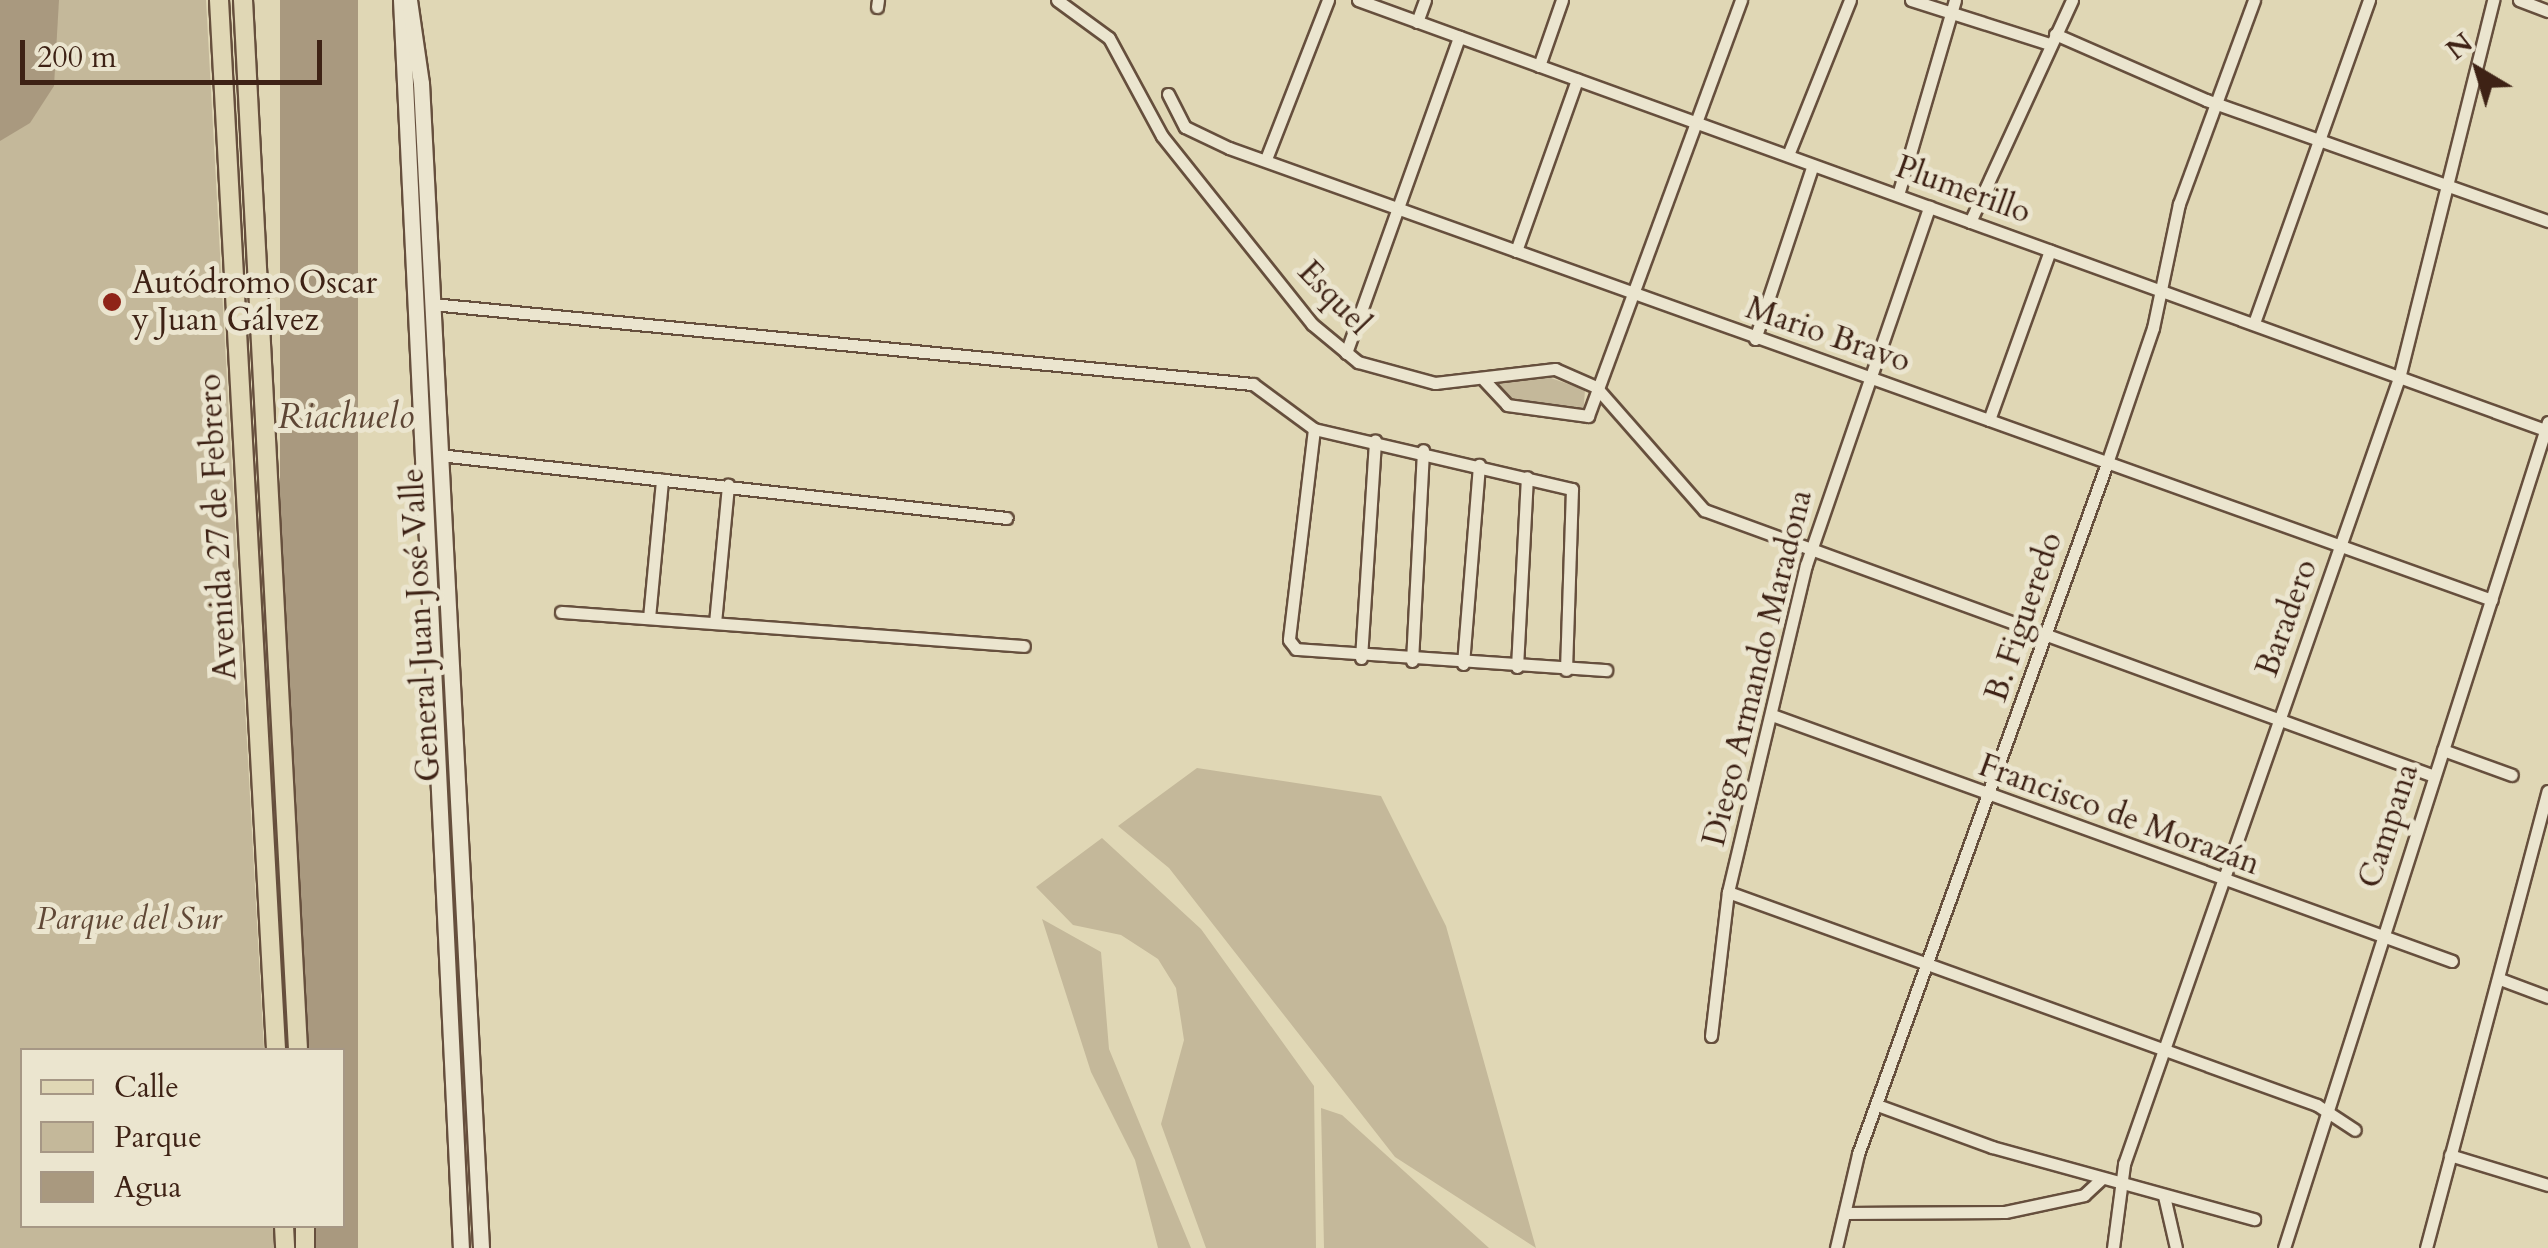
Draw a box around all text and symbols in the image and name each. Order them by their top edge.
scale bar [25,20,328,82]
north arrow [2428,20,2528,120]
text: N [2438,24,2481,69]
text: 200 m [37,37,117,78]
street label: Plumerillo [1890,148,2036,232]
street label: Esquel [1290,253,1378,343]
place label: Autódromo Oscar y Juan Gálvez [132,265,377,340]
street label: Mario Bravo [1741,289,1915,381]
marker: Autódromo Oscar y Juan Gálvez [101,291,123,313]
street label: Avenida 27 de Febrero [191,373,245,681]
water label: Riachuelo [278,396,414,438]
street label: General Juan José Valle [394,467,448,783]
street label: Diego Armando Maradona [1695,486,1821,850]
street label: B. Figueredo [1977,527,2071,707]
street label: Baradero [2248,554,2326,682]
street label: Francisco de Morazán [1973,746,2265,884]
street label: Campana [2351,759,2427,893]
park label: Parque del Sur [36,900,222,938]
legend [20,1048,345,1228]
text: Calle [114,1067,179,1108]
text: Parque [114,1117,202,1158]
text: Agua [114,1167,182,1208]

